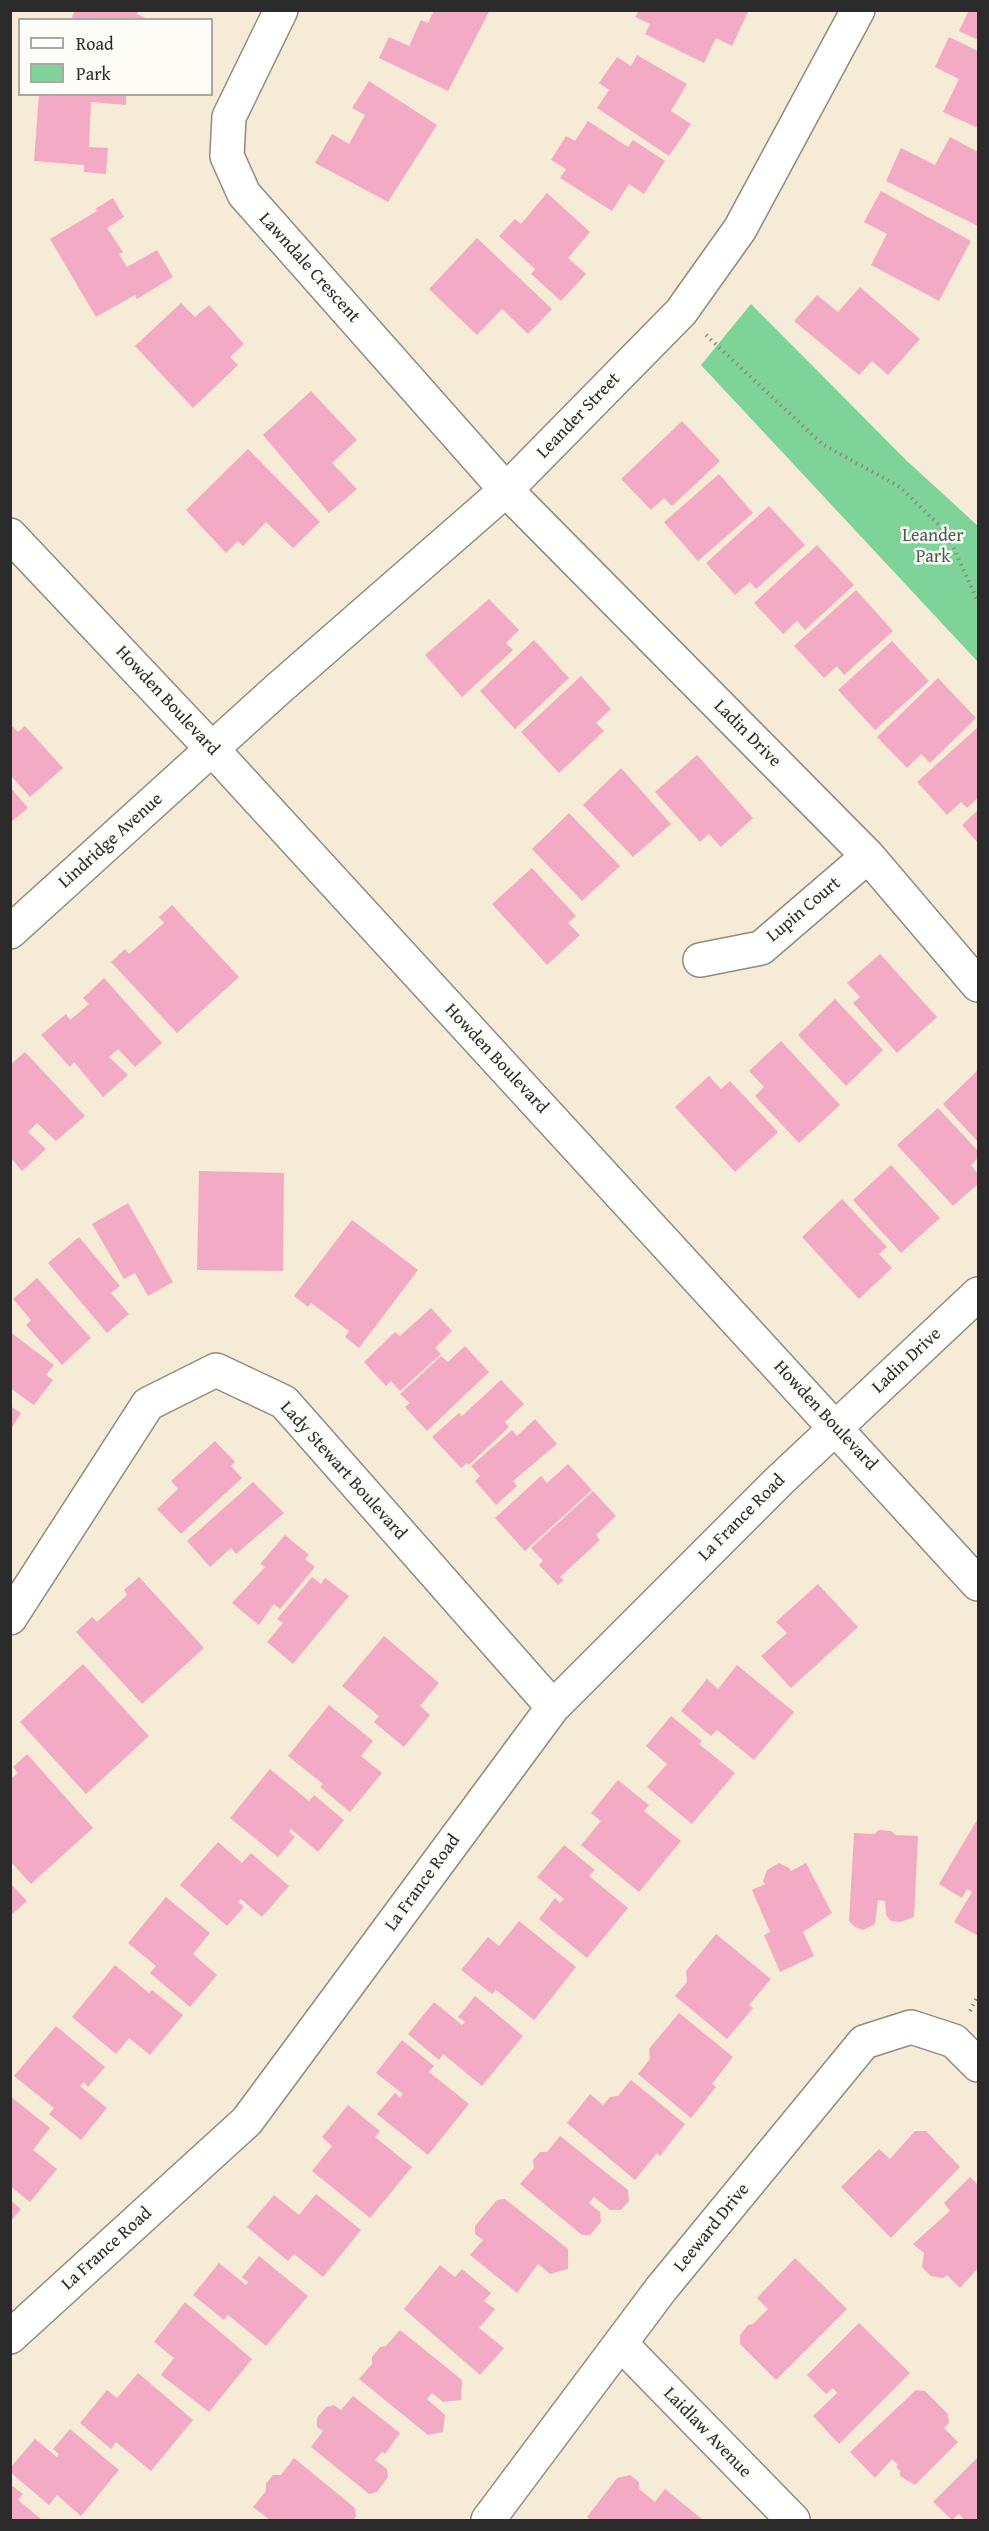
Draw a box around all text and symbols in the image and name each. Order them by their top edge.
legend [18,18,213,96]
text: Road [76,30,114,57]
text: Park [76,60,111,87]
street label: Lawndale Crescent [254,208,364,328]
street label: Leander Street [533,369,625,463]
park label: Leander Park [902,525,964,568]
street label: Howden Boulevard [111,642,223,760]
street label: Ladin Drive [709,696,785,772]
street label: Lindridge Avenue [55,789,167,893]
street label: Lupin Court [763,873,845,947]
street label: Howden Boulevard [440,1000,552,1118]
street label: Ladin Drive [868,1324,946,1398]
street label: Howden Boulevard [769,1357,881,1475]
street label: Lady Stewart Boulevard [275,1397,411,1545]
street label: La France Road [694,1470,790,1566]
street label: La France Road [381,1831,465,1935]
street label: Leeward Drive [670,2179,754,2277]
street label: La France Road [57,2203,157,2295]
street label: Laidlaw Avenue [658,2383,756,2483]

